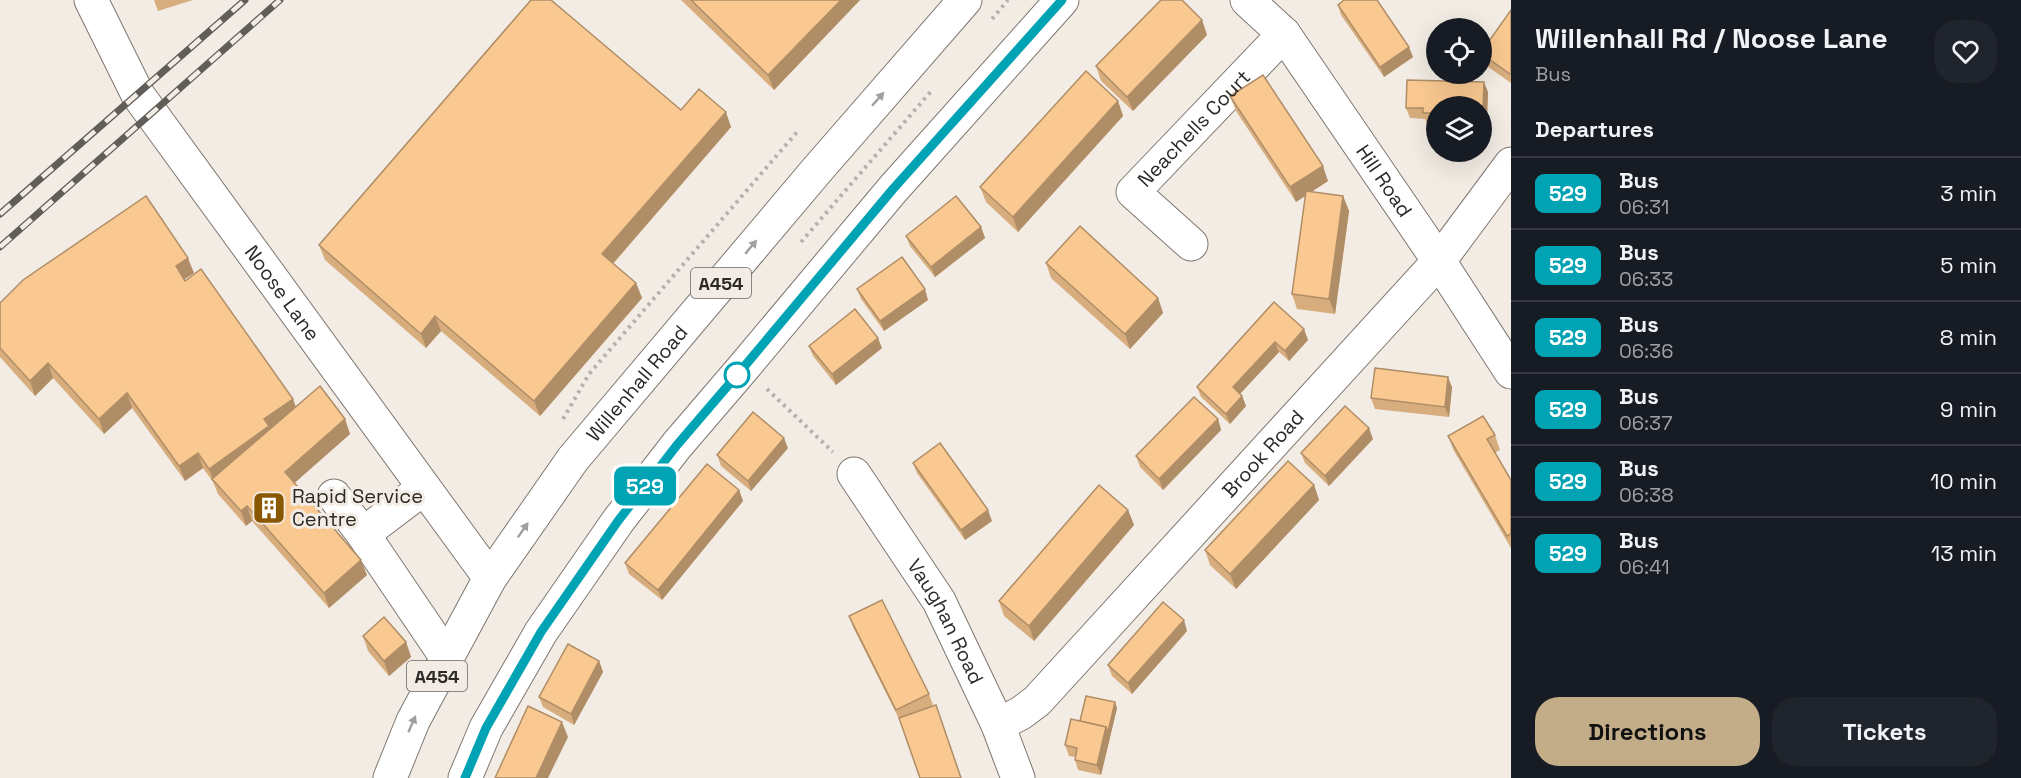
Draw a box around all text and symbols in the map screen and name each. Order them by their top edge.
map controls [1426,18,1492,162]
button: locate [1426,18,1492,84]
text: Willenhall Rd / Noose Lane [1535,20,1888,56]
button: heart [1934,20,1997,83]
text: Bus [1535,61,1571,87]
street label: Neachells Court [1132,64,1256,192]
one-way arrow [871,92,884,107]
button: layers [1426,96,1492,162]
text: Departures [1535,115,1654,143]
street label: Hill Road [1350,140,1418,222]
text: Bus [1619,166,1659,194]
text: 3 min [1940,179,1997,207]
text: 529 [1549,180,1587,207]
text: 06:31 [1619,194,1669,220]
text: Bus [1619,238,1659,266]
street label: Noose Lane [239,240,326,346]
one-way arrow [744,240,757,255]
text: 5 min [1940,251,1997,279]
text: 529 [1549,252,1587,279]
text: 06:33 [1619,266,1673,292]
road number: A454 [691,268,751,298]
text: Bus [1619,310,1659,338]
street label: Willenhall Road [580,320,693,447]
text: 8 min [1940,323,1997,351]
text: 529 [1549,324,1587,351]
text: 06:36 [1619,338,1673,364]
unlabelled marker [724,362,750,388]
text: Bus [1619,382,1659,410]
text: 9 min [1940,395,1997,423]
text: 529 [1549,396,1587,423]
street label: Brook Road [1216,404,1310,503]
text: 06:37 [1619,410,1672,436]
text: Bus [1619,454,1659,482]
line badge: 529 [610,466,680,506]
text: 10 min [1930,467,1997,495]
text: 529 [1549,468,1587,495]
text: 529 [626,473,664,500]
text: 06:38 [1619,482,1674,508]
place label: Rapid Service Centre [292,483,423,532]
building icon: Rapid Service Centre [251,490,287,526]
one-way arrow [517,522,529,538]
text: Bus [1619,526,1659,554]
text: 13 min [1931,539,1997,567]
text: 529 [1549,540,1587,567]
street label: Vaughan Road [902,554,990,688]
text: 06:41 [1619,554,1670,580]
road number: A454 [407,661,467,691]
button: Directions [1535,697,1760,766]
button: Tickets [1772,697,1997,766]
one-way arrow [408,715,417,733]

